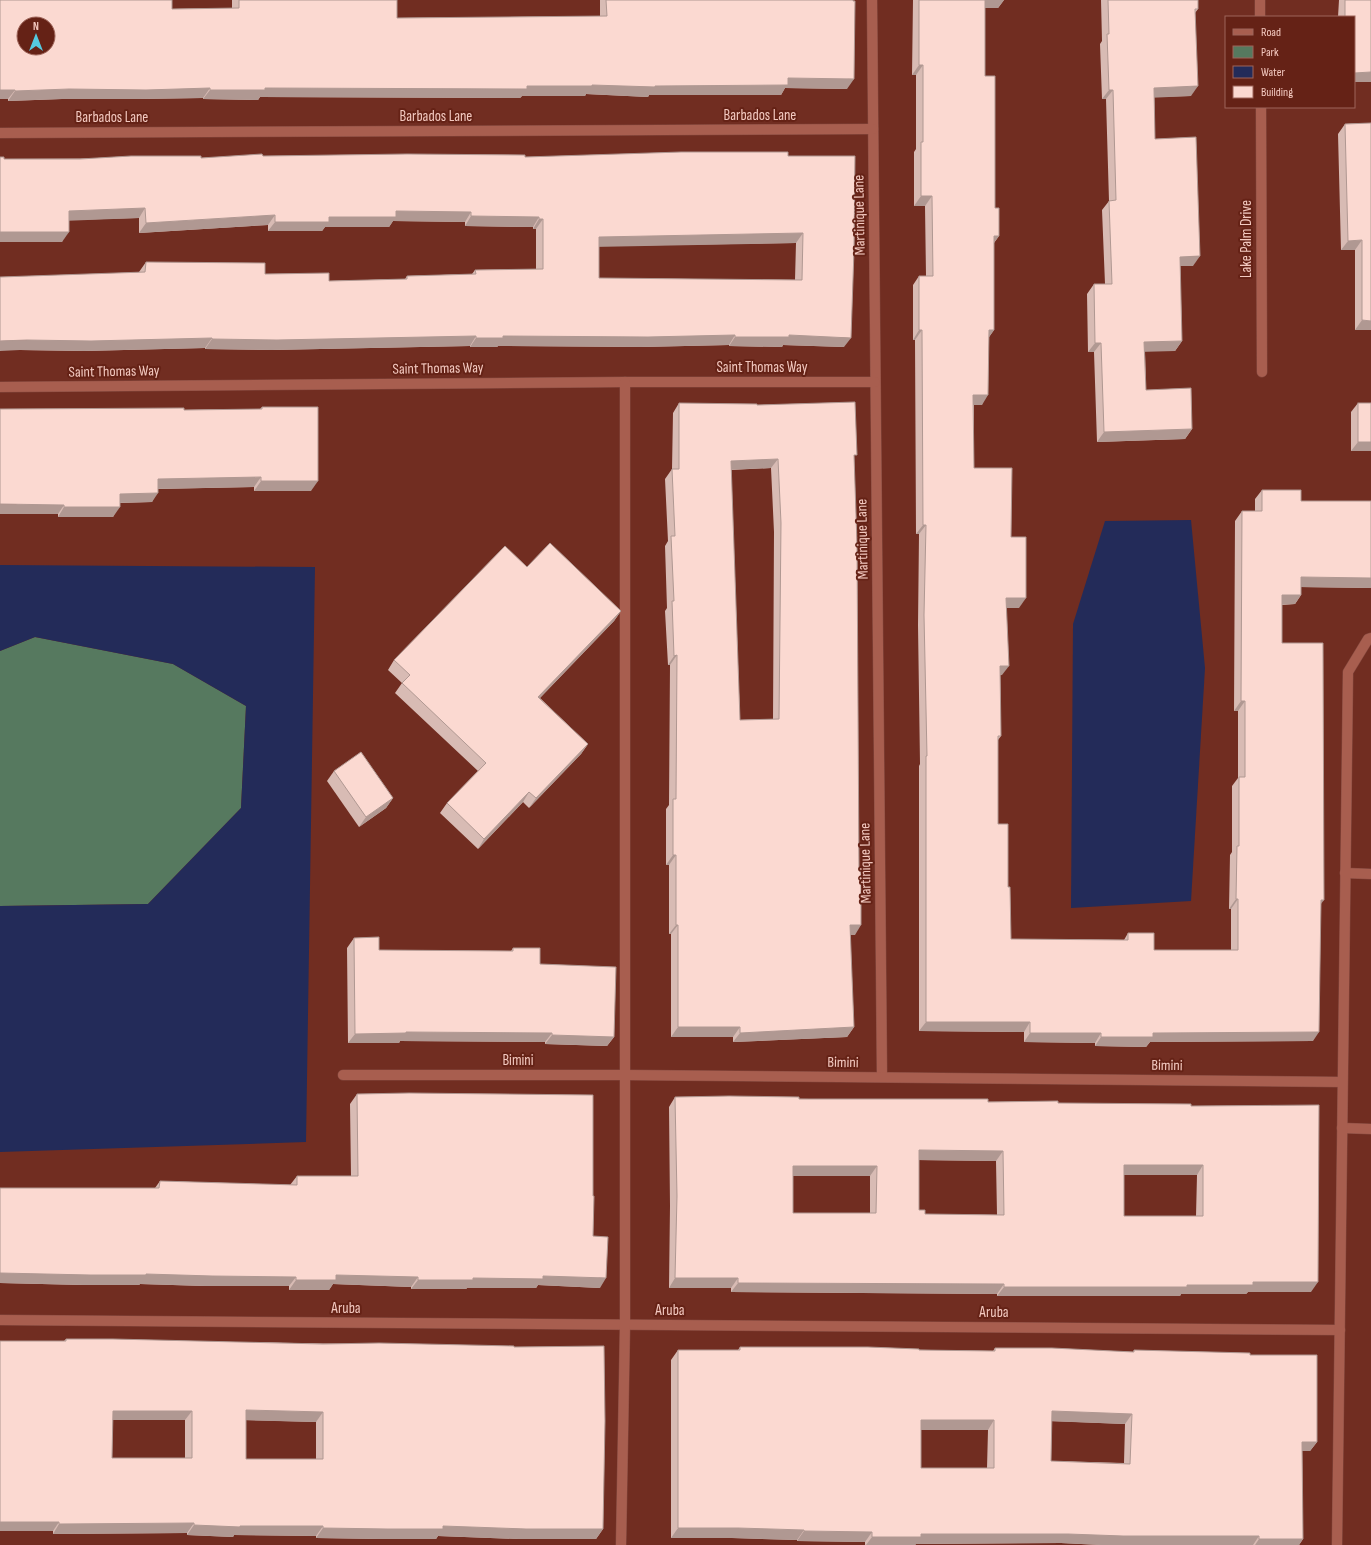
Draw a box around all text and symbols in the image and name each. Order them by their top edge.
north arrow [16,16,56,56]
legend [1225,16,1355,108]
text: N [33,20,39,33]
text: Road [1261,25,1281,40]
text: Park [1261,45,1279,60]
text: Water [1261,65,1285,80]
text: Building [1261,85,1293,100]
street label: Barbados Lane [724,106,796,125]
street label: Barbados Lane [400,107,472,126]
street label: Barbados Lane [76,108,148,127]
street label: Martinique Lane [849,175,870,255]
street label: Lake Palm Drive [1237,200,1256,278]
street label: Saint Thomas Way [392,358,484,379]
street label: Saint Thomas Way [716,358,808,377]
street label: Saint Thomas Way [68,361,160,382]
street label: Martinique Lane [852,499,873,579]
street label: Martinique Lane [855,823,876,903]
street label: Bimini [502,1051,534,1070]
street label: Bimini [827,1053,859,1072]
street label: Bimini [1151,1056,1183,1075]
street label: Aruba [330,1299,361,1318]
street label: Aruba [654,1301,685,1320]
street label: Aruba [978,1303,1009,1322]

